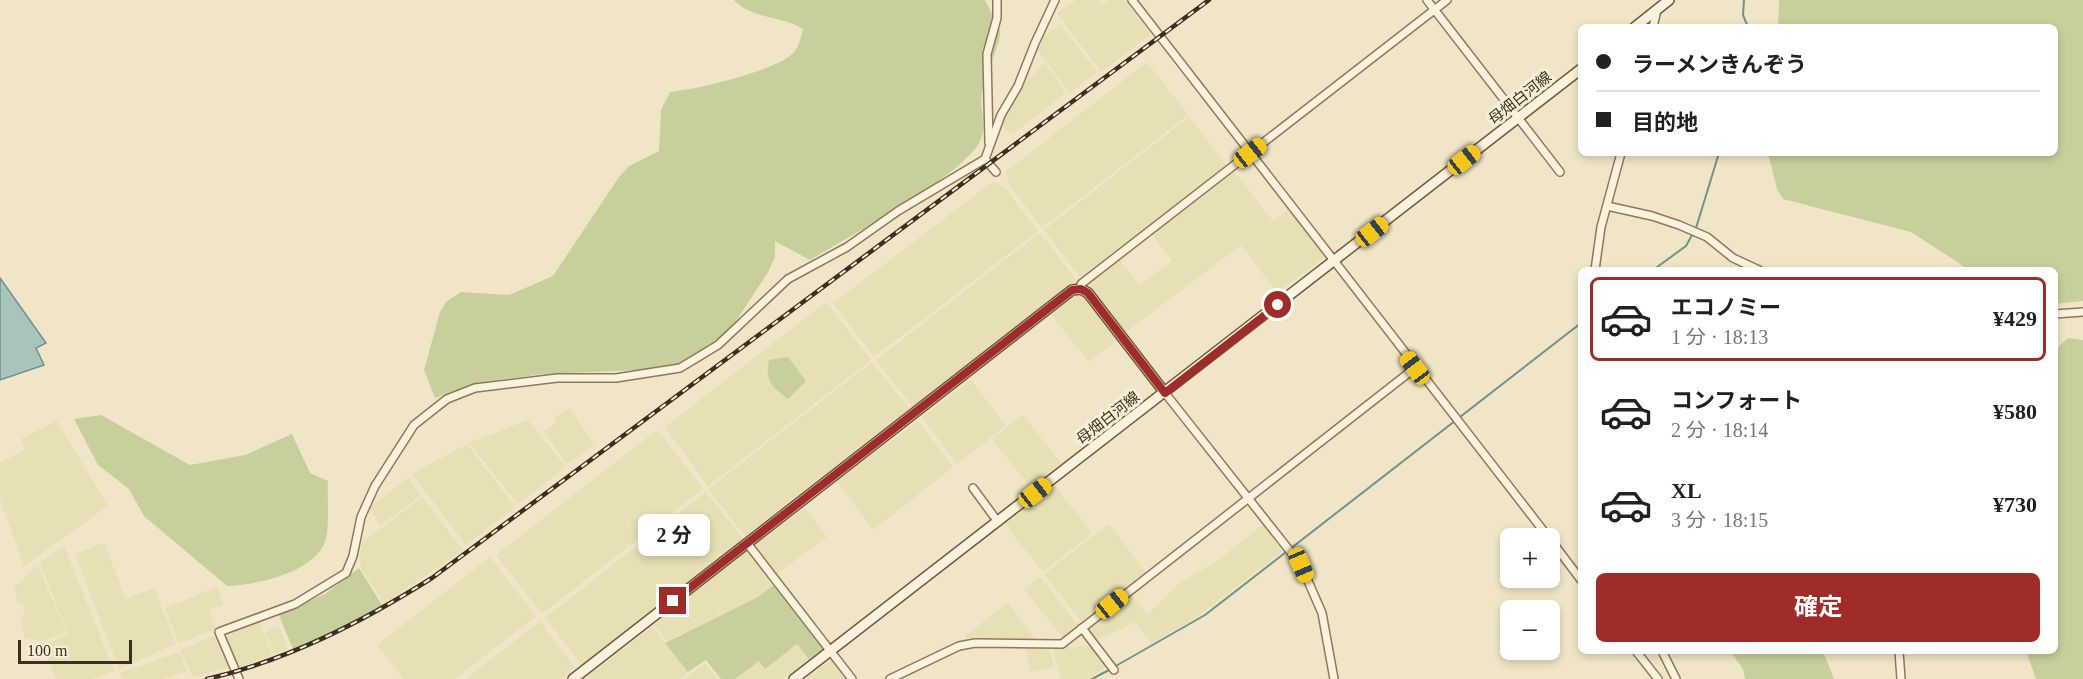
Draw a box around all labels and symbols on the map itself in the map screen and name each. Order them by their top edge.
street label: 母畑白河線 [1486,69,1554,127]
car [1230,135,1270,171]
car [1444,142,1484,178]
car [1352,214,1392,250]
route start [1264,291,1291,318]
car [1397,348,1433,388]
street label: 母畑白河線 [1074,389,1142,447]
car [1015,475,1055,511]
callout: 2 分 [637,514,709,556]
car [1286,545,1316,585]
car [1092,586,1132,622]
route end [659,587,686,614]
scale bar [18,637,132,664]

